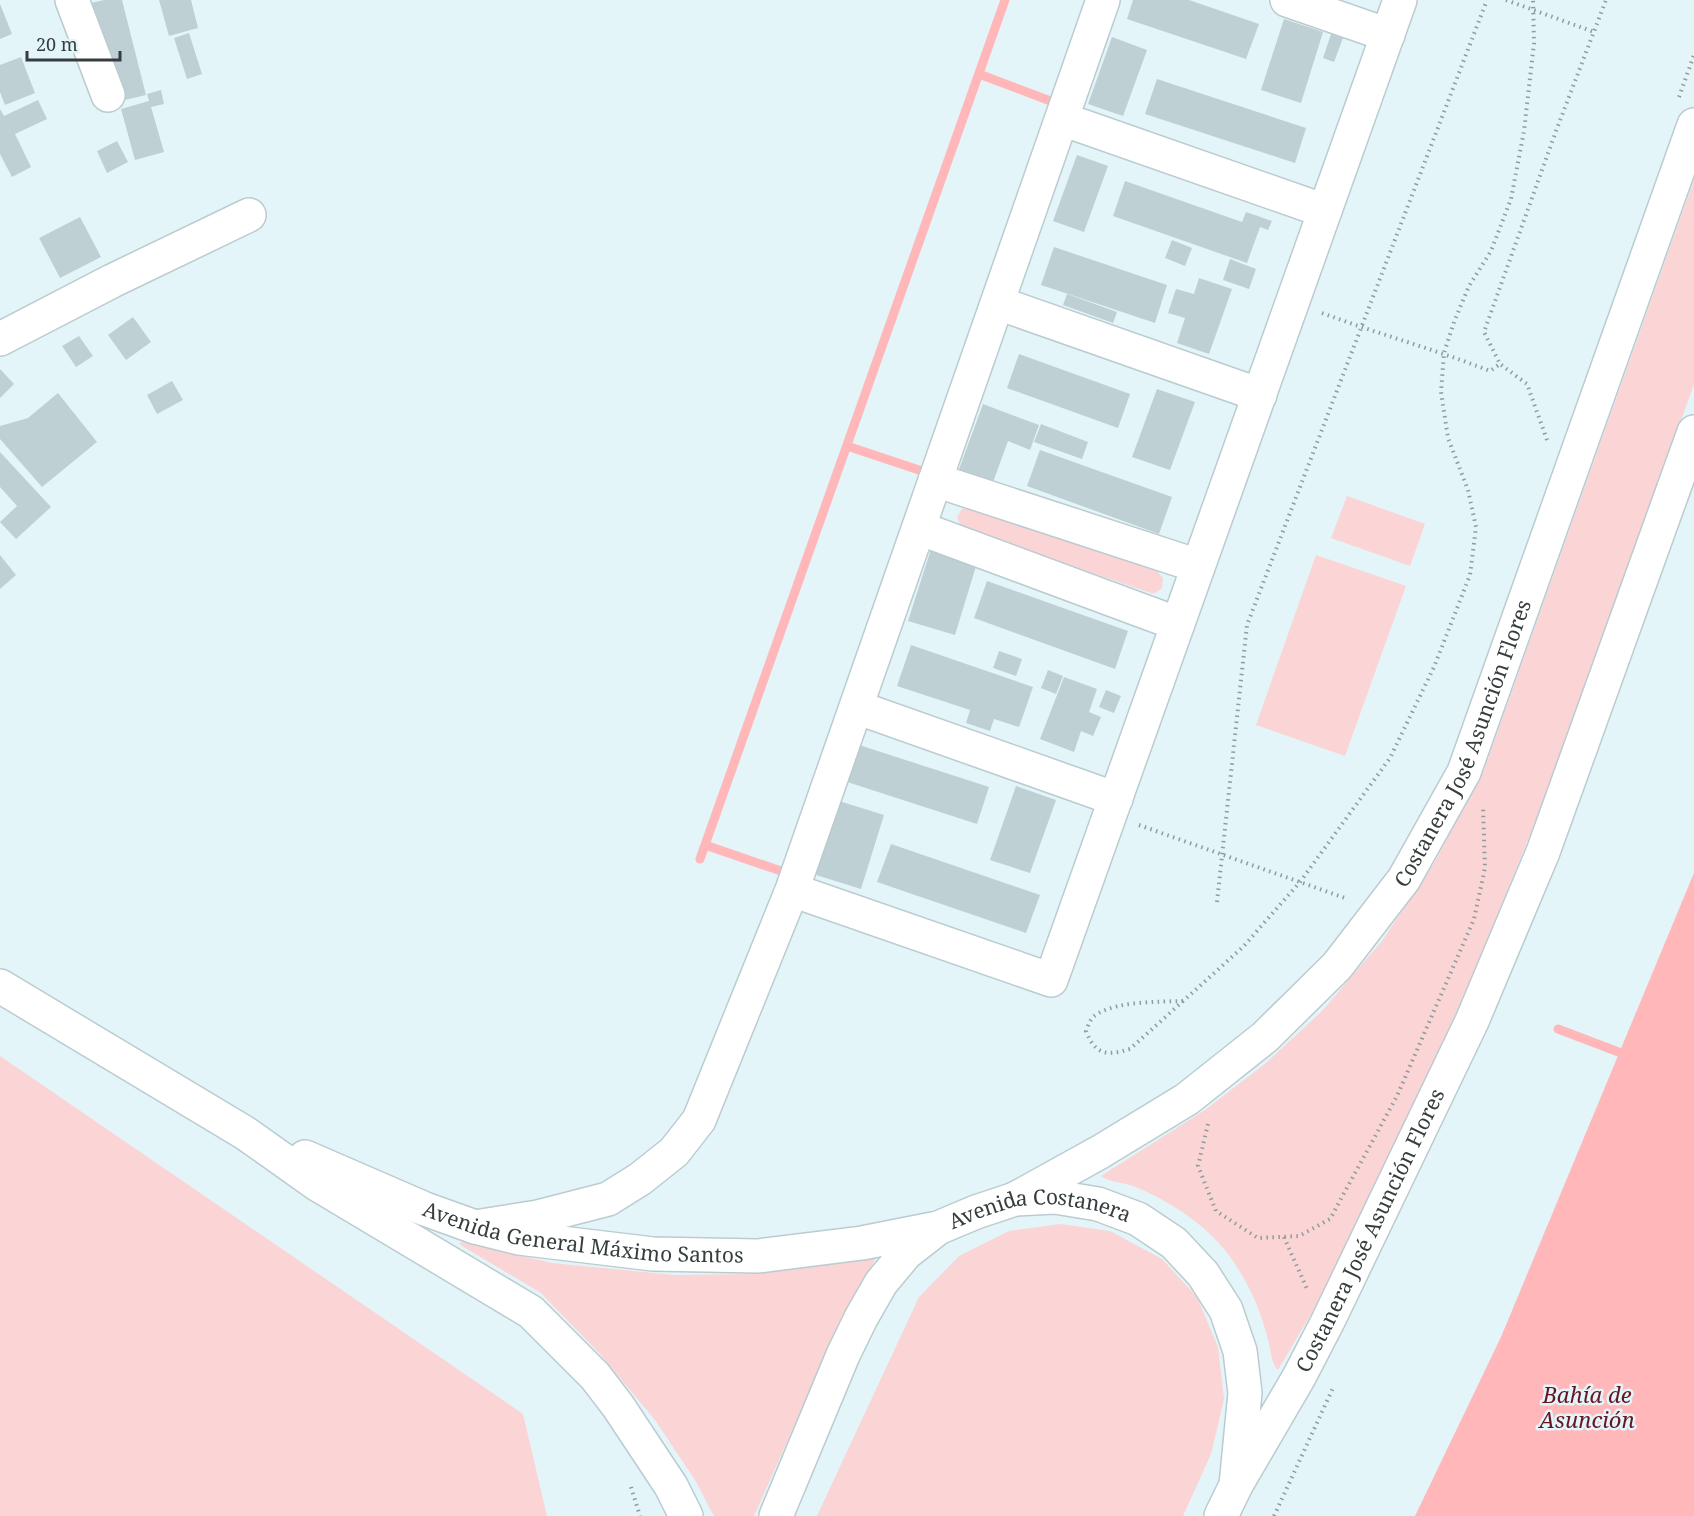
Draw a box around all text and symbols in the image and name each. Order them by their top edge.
scale bar [27,24,120,62]
text: 20 m [36,32,78,56]
street label: Costanera José Asunción Flores [1387,596,1537,893]
street label: Costanera José Asunción Flores [1289,1084,1451,1377]
street label: Avenida Costanera [944,1182,1135,1235]
street label: Avenida General Máximo Santos [419,1194,744,1269]
water label: Bahía de Asunción [1537,1379,1635,1434]

